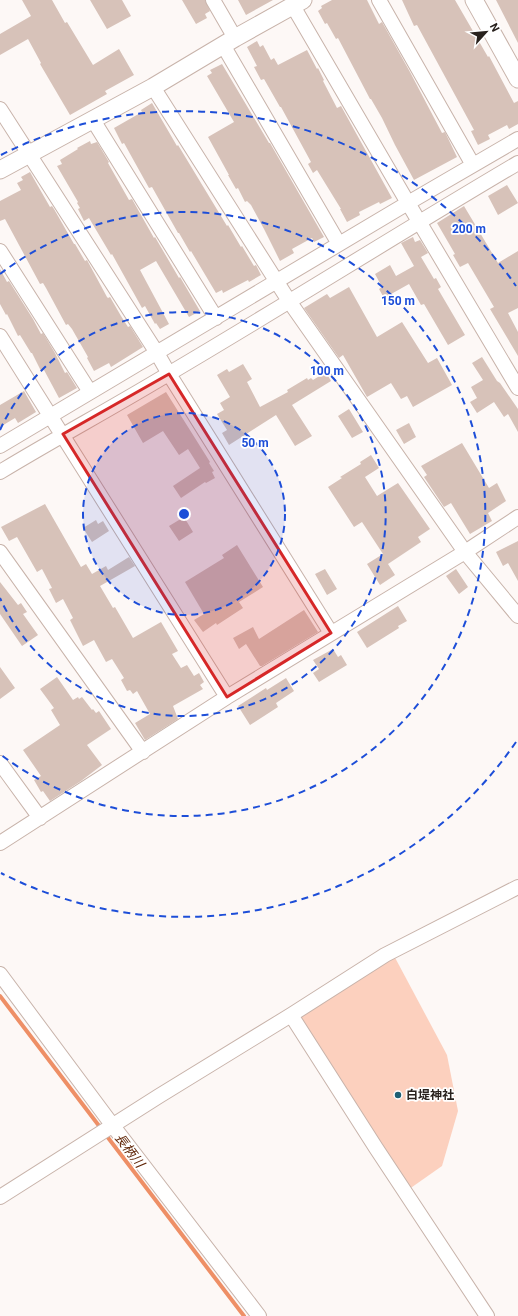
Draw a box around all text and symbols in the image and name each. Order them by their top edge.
north arrow [466,12,506,52]
text: N [487,21,502,34]
text: 200 m [452,222,486,236]
text: 150 m [381,294,415,308]
text: 100 m [310,364,344,378]
text: 50 m [241,436,269,450]
centre of rings [177,507,191,521]
place label: 白堤神社 [406,1088,454,1102]
marker: 白堤神社 [393,1090,403,1100]
water label: 長柄川 [112,1130,149,1172]

